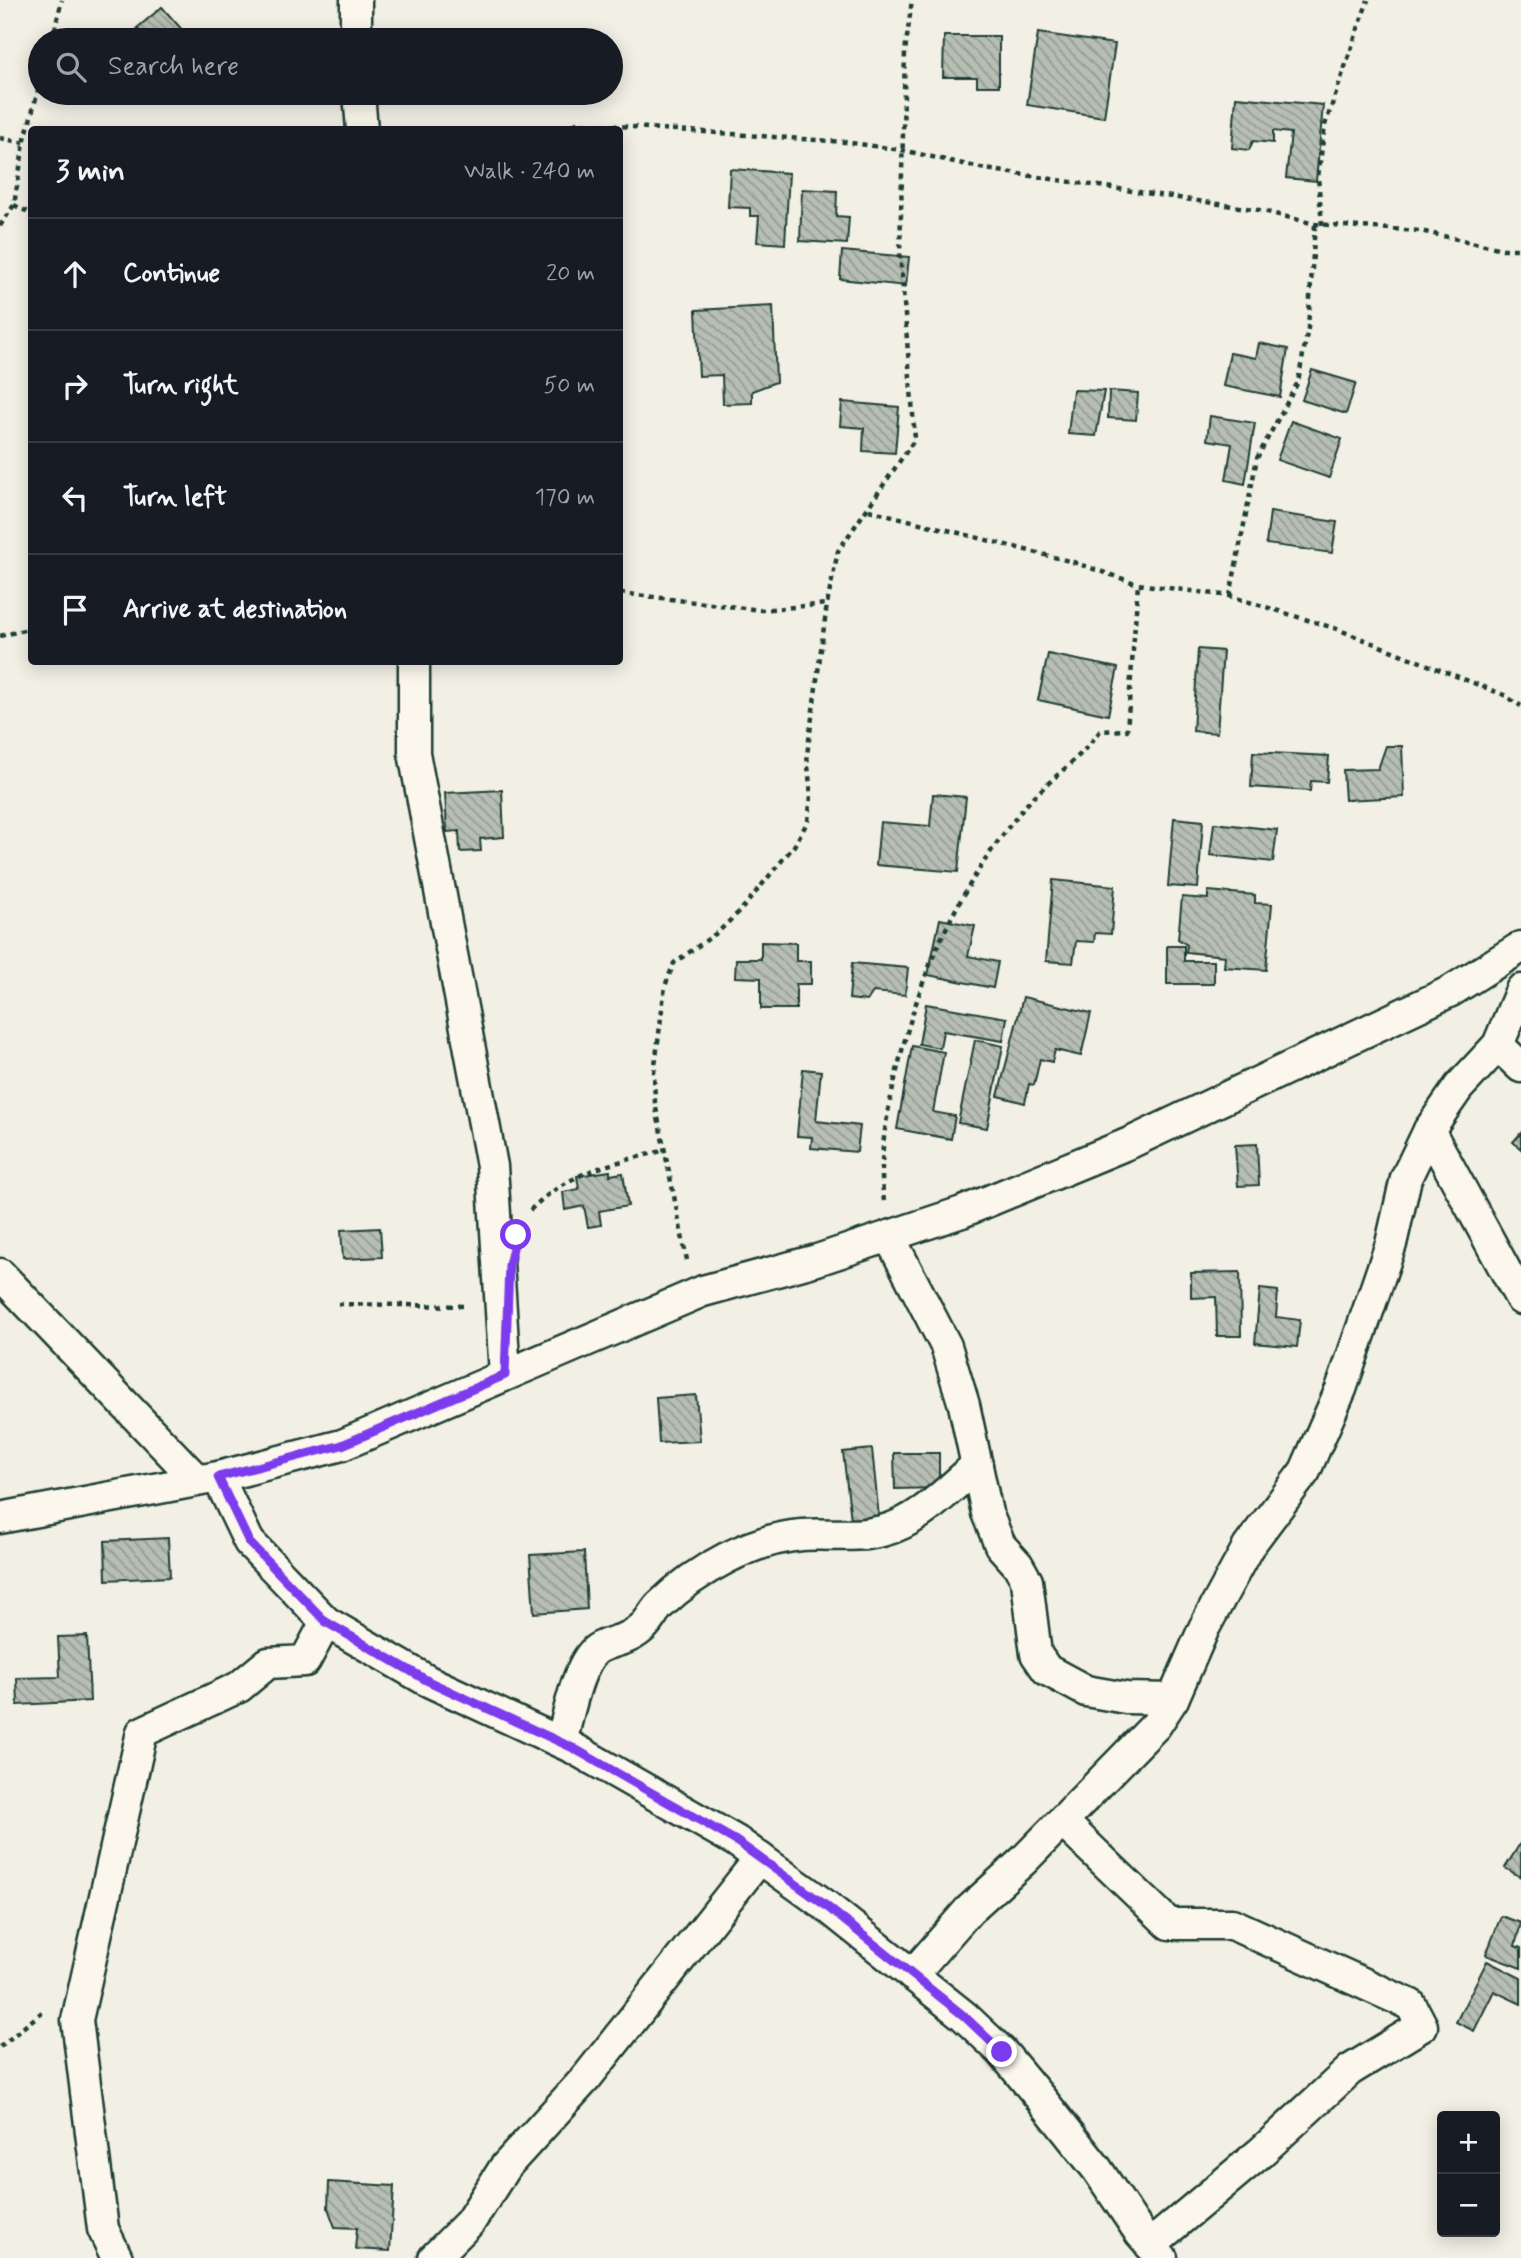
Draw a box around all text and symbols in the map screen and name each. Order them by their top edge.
search box [28,28,623,105]
icon: search [52,48,90,86]
text: Search here [108,50,239,84]
text: 3 min [56,152,125,191]
text: Walk · 240 m [464,157,595,187]
icon: ahead [56,255,94,293]
text: Continue [123,257,220,291]
text: 20 m [546,259,595,289]
icon: right [56,367,94,405]
text: Turn right [123,369,239,403]
text: 50 m [544,371,595,401]
icon: left [56,479,94,517]
text: Turn left [123,481,227,515]
text: 170 m [535,483,595,513]
icon: arrive [56,591,94,629]
text: Arrive at destination [123,593,347,627]
route start [500,1219,531,1250]
route end [986,2036,1017,2067]
map controls [1437,2111,1500,2237]
button: + [1437,2111,1500,2174]
button: − [1437,2174,1500,2237]

